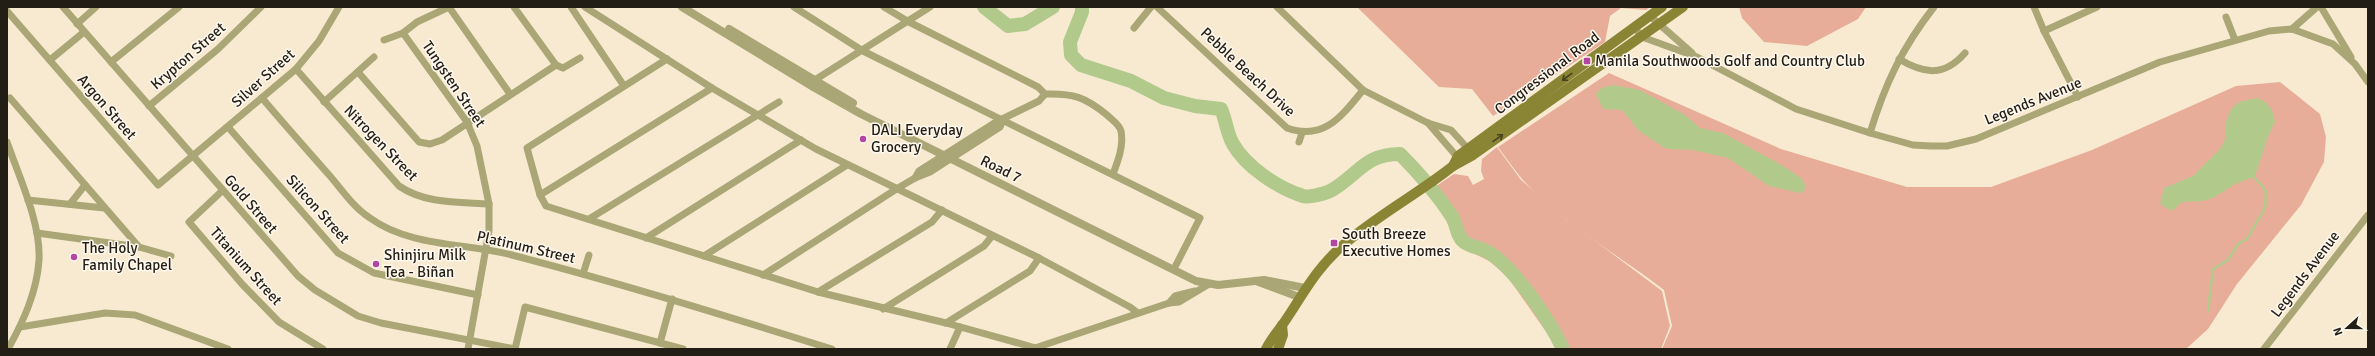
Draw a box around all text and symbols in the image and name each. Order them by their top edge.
street label: Krypton Street [147,19,229,93]
street label: Pebble Beach Drive [1197,24,1299,120]
street label: Congressional Road [1491,28,1603,118]
street label: Tungsten Street [419,37,489,131]
street label: Silver Street [228,45,298,111]
place label: Manila Southwoods Golf and Country Club [1595,52,1865,70]
marker: Manila Southwoods Golf and Country Club [1582,56,1592,66]
street label: Argon Street [74,71,140,143]
one-way arrow [1561,72,1572,81]
street label: Legends Avenue [1982,73,2084,129]
street label: Nitrogen Street [340,101,422,185]
place label: DALI Everyday Grocery [871,121,963,156]
marker: DALI Everyday Grocery [858,134,868,144]
one-way arrow [1492,134,1503,142]
street label: Road 7 [977,151,1025,187]
street label: Gold Street [221,171,281,237]
street label: Silicon Street [282,171,354,247]
street label: Titanium Street [206,223,286,309]
place label: South Breeze Executive Homes [1342,225,1451,260]
street label: Platinum Street [475,227,577,267]
street label: Legends Avenue [2267,227,2343,321]
marker: South Breeze Executive Homes [1329,238,1339,248]
place label: The Holy Family Chapel [82,239,172,274]
place label: Shinjiru Milk Tea - Biñan [384,246,467,281]
marker: The Holy Family Chapel [69,252,79,262]
marker: Shinjiru Milk Tea - Biñan [371,259,381,269]
north arrow [2327,308,2367,348]
text: N [2331,326,2346,337]

